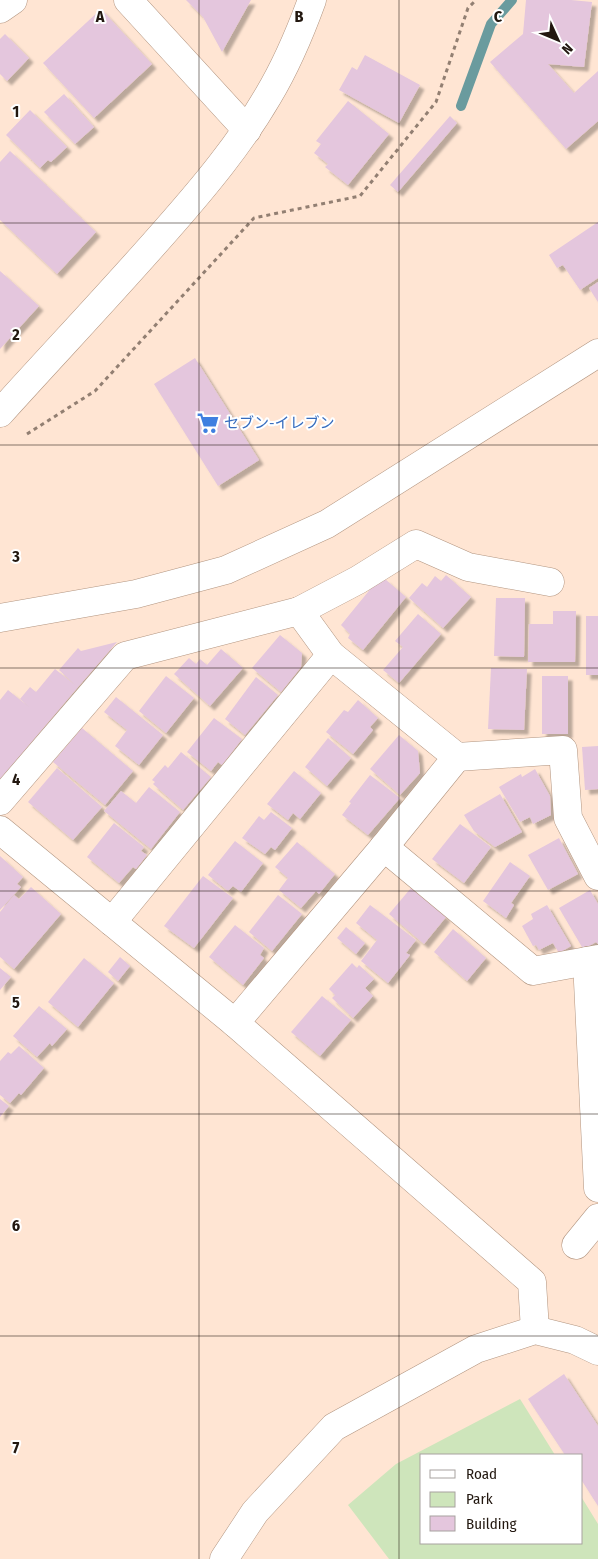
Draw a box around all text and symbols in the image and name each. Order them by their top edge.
text: A [95,7,105,26]
text: B [295,7,304,26]
text: C [494,7,503,26]
north arrow [533,15,583,65]
text: N [558,40,576,58]
text: 1 [13,102,19,121]
text: 2 [11,325,20,344]
supermarket icon: セブン-イレブン [195,410,221,436]
place label: セブン-イレブン [224,414,335,432]
text: 3 [11,547,20,566]
text: 4 [12,770,20,789]
text: 5 [12,993,20,1012]
text: 6 [12,1216,20,1235]
text: 7 [13,1438,20,1457]
legend [420,1454,583,1544]
text: Road [466,1465,497,1483]
text: Park [466,1490,493,1508]
text: Building [466,1515,517,1533]

